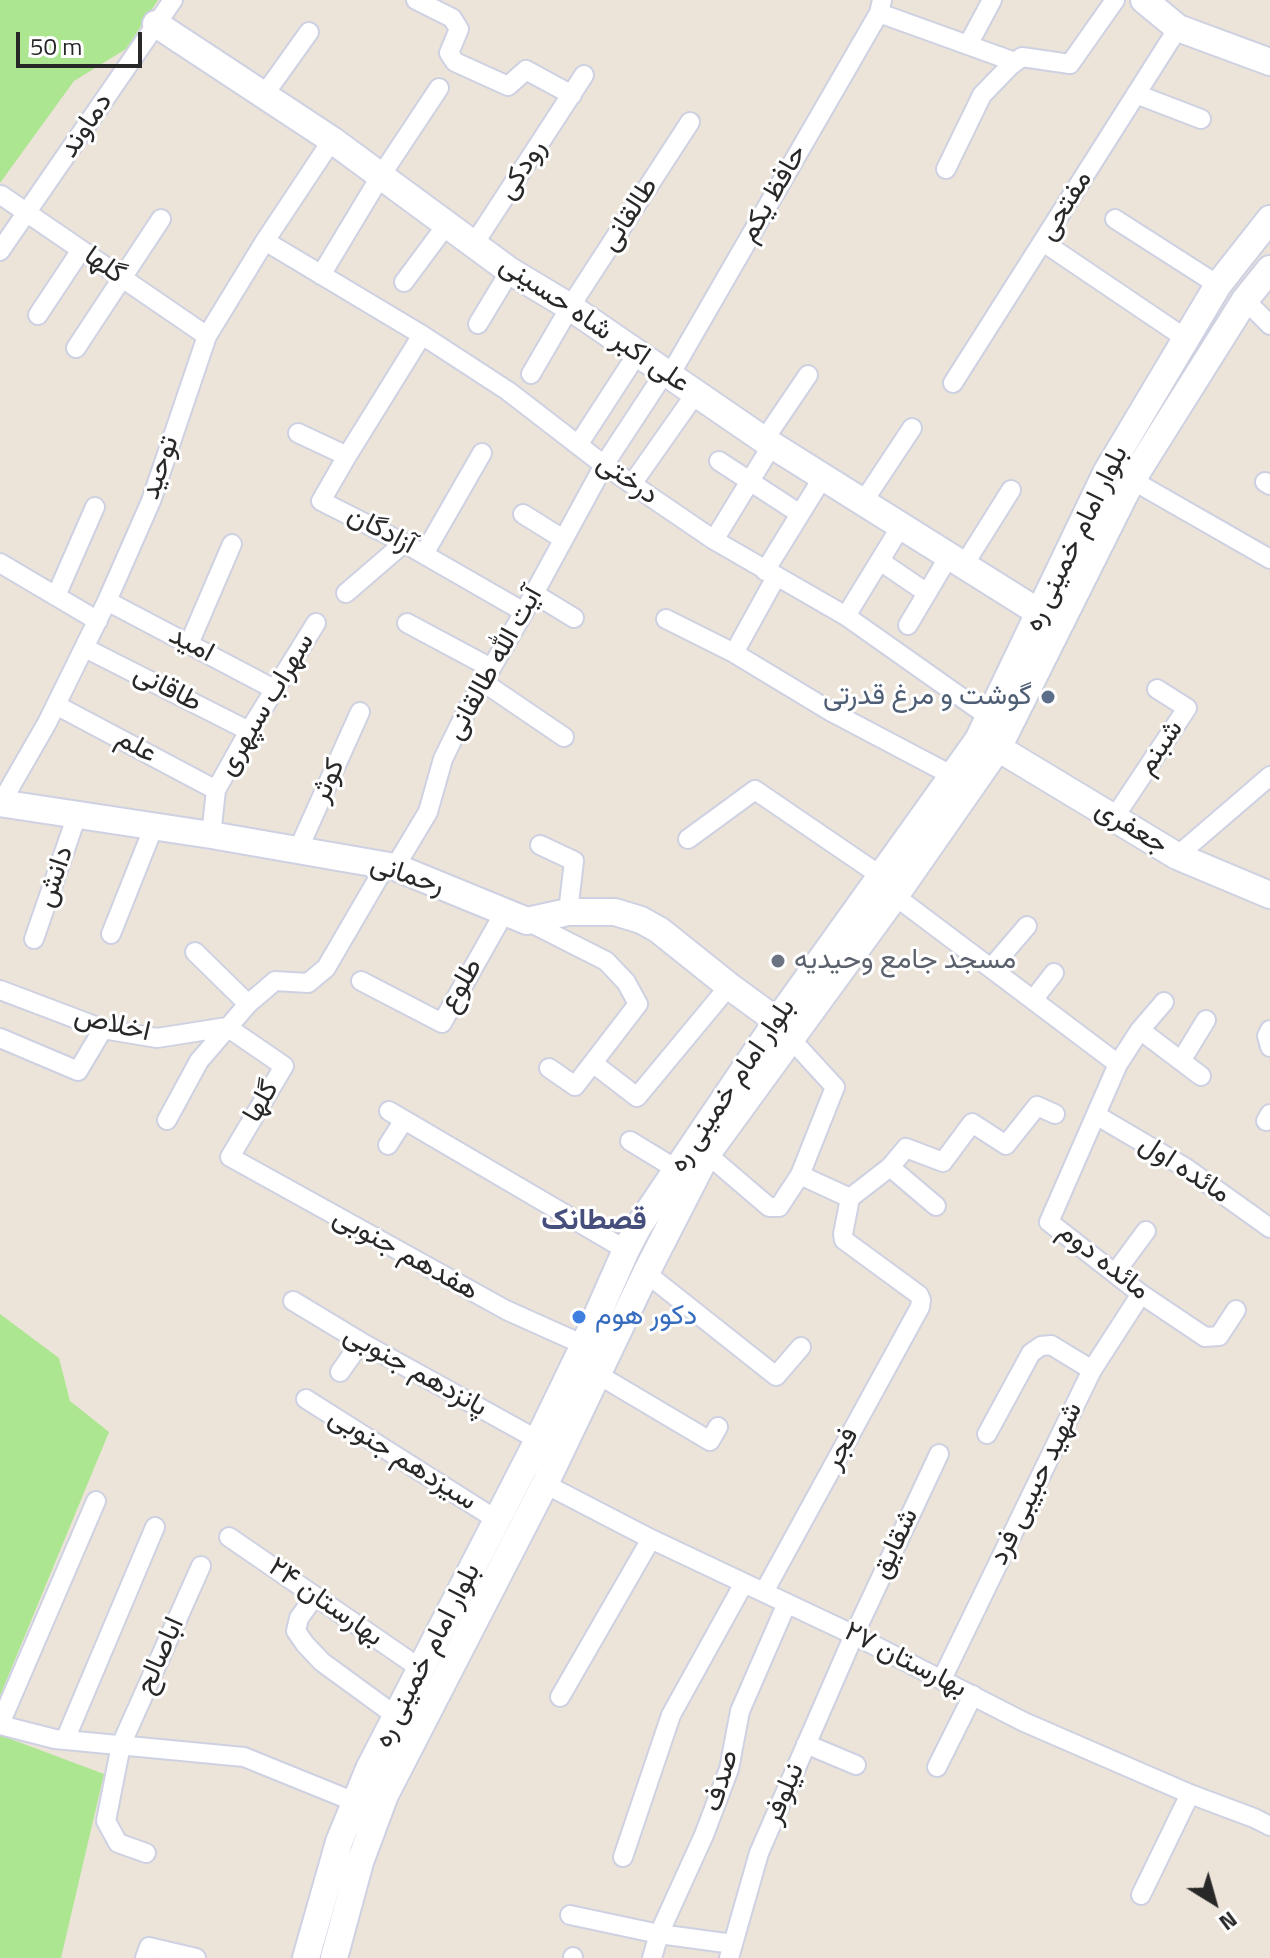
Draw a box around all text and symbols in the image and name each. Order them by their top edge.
scale bar [20,16,146,66]
text: 50 m [30,28,82,64]
street label: دماوند [53,87,121,165]
street label: رودکی [491,133,555,207]
street label: حافظ یکم [733,139,815,249]
street label: مفتحی [1032,165,1100,247]
street label: طالقانی [594,172,666,258]
street label: گلها [77,240,131,292]
street label: علی اکبر شاه حسینی [492,249,696,401]
street label: توحید [135,432,187,504]
street label: بلوار امام خمینی ره [1017,441,1137,637]
street label: درختی [590,447,664,513]
street label: آزادگان [341,499,421,563]
street label: آیت الله طالقانی [439,582,551,746]
street label: امید [163,619,219,671]
street label: سهراب سپهری [211,628,323,782]
street label: طاقانی [127,658,207,720]
place label: گوشت و مرغ قدرتی [823,680,1032,714]
marker: گوشت و مرغ قدرتی [1039,688,1057,706]
street label: شبنم [1131,714,1191,782]
street label: علم [110,722,162,772]
street label: کوثر [305,754,353,808]
street label: جعفری [1088,793,1174,863]
street label: دانش [30,842,82,912]
street label: رحمانی [366,848,448,904]
place label: مسجد جامع وحیدیه [794,944,1016,978]
marker: مسجد جامع وحیدیه [769,952,787,970]
street label: طلوع [433,953,491,1019]
street label: بلوار امام خمینی ره [662,993,804,1179]
street label: اخلاص [71,1000,153,1050]
street label: گلها [237,1075,287,1129]
street label: مائده اول [1132,1128,1236,1212]
street label: هفدهم جنوبی [326,1201,484,1309]
district label: قصطانک [541,1204,647,1240]
street label: مائده دوم [1050,1216,1156,1308]
place label: دکور هوم [595,1300,697,1334]
marker: دکور هوم [570,1308,588,1326]
street label: پانزدهم جنوبی [337,1319,493,1425]
street label: شهید حبیبی فرد [983,1397,1091,1571]
street label: سیزدهم جنوبی [322,1401,482,1519]
street label: فجر [817,1422,867,1476]
street label: شقایق [865,1504,927,1584]
street label: بهارستان ۲۴ [261,1551,389,1655]
street label: بلوار امام خمینی ره [367,1558,489,1754]
street label: اباصالح [129,1613,193,1699]
street label: بهارستان ۲۷ [838,1616,972,1706]
street label: صدف [697,1746,747,1816]
street label: نیلوفر [757,1758,813,1830]
north arrow [1174,1862,1254,1942]
text: N [1212,1903,1245,1939]

